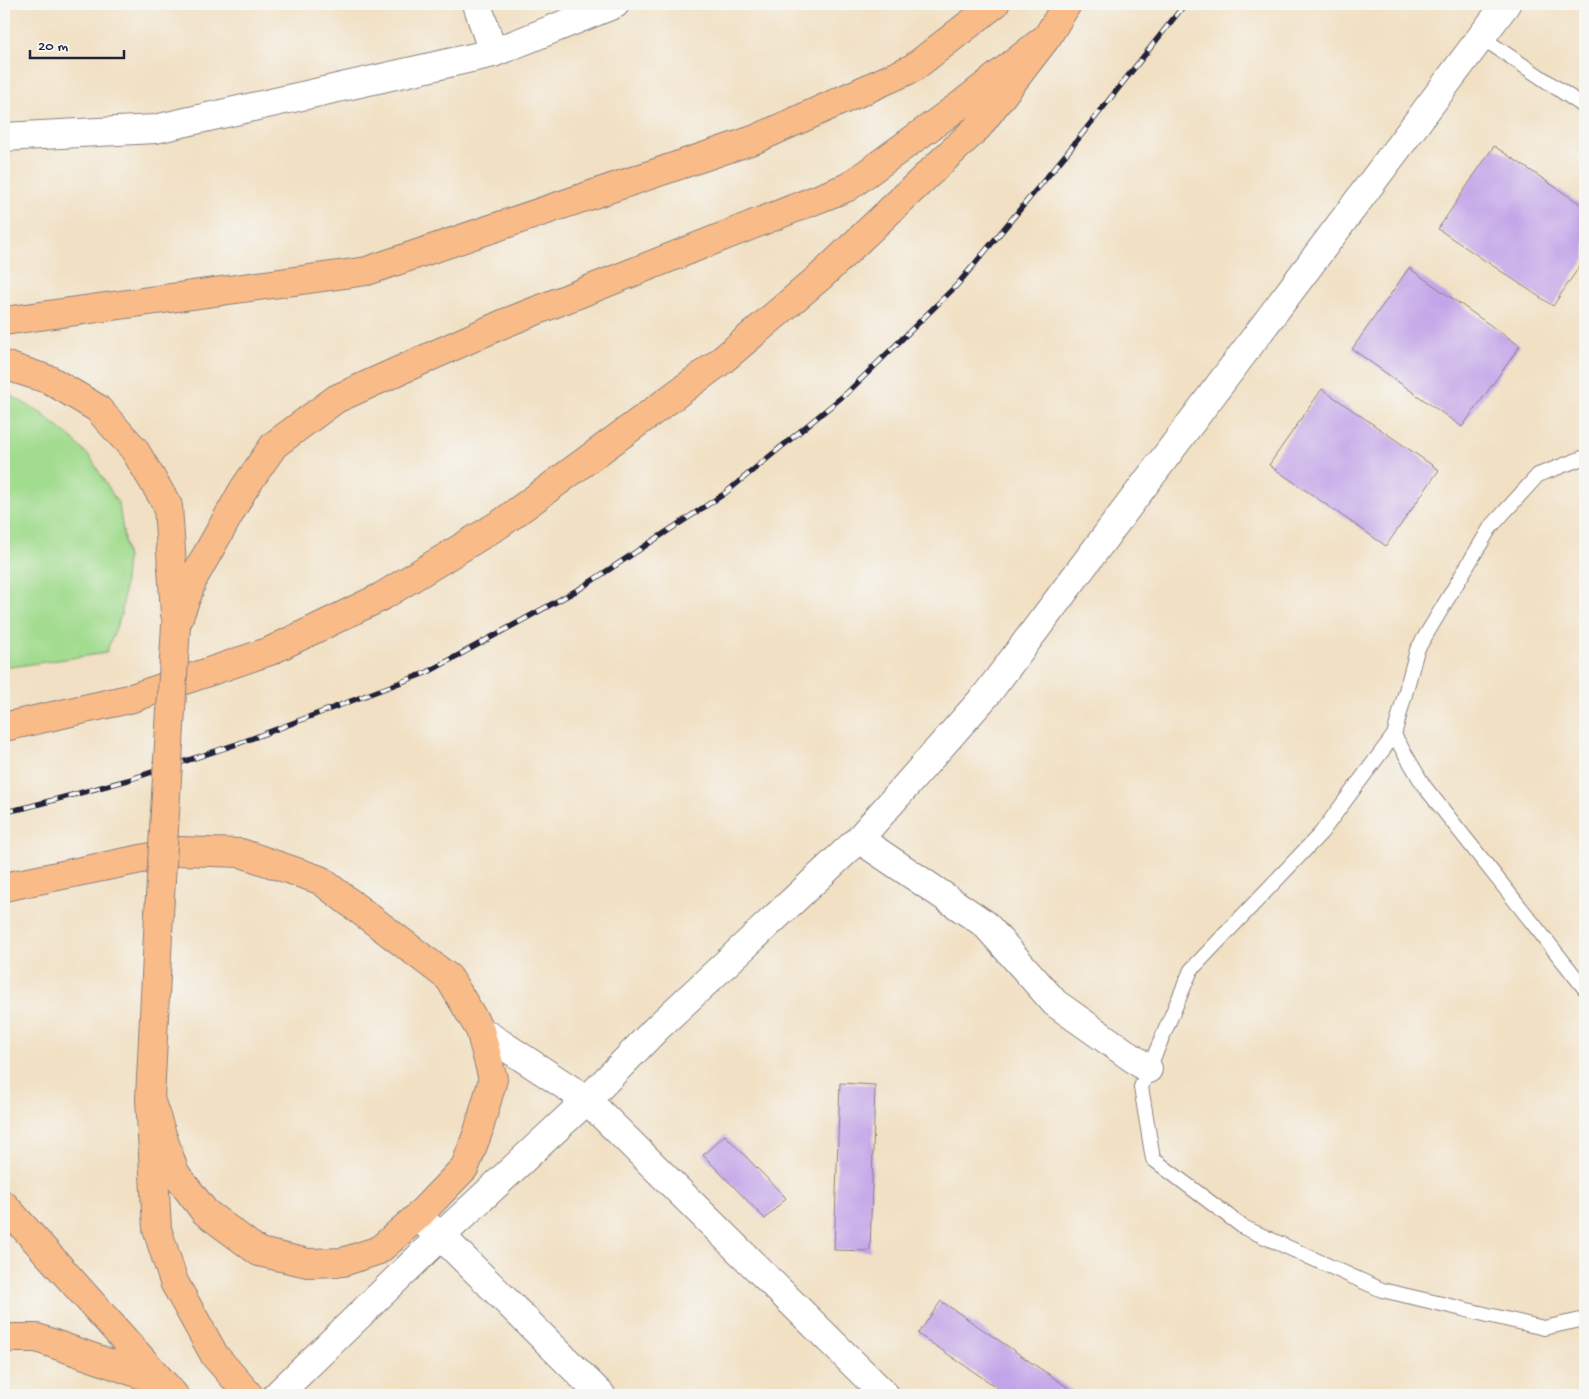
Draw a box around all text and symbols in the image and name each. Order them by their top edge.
scale bar [30,28,124,60]
text: 20 m [38,38,68,56]

